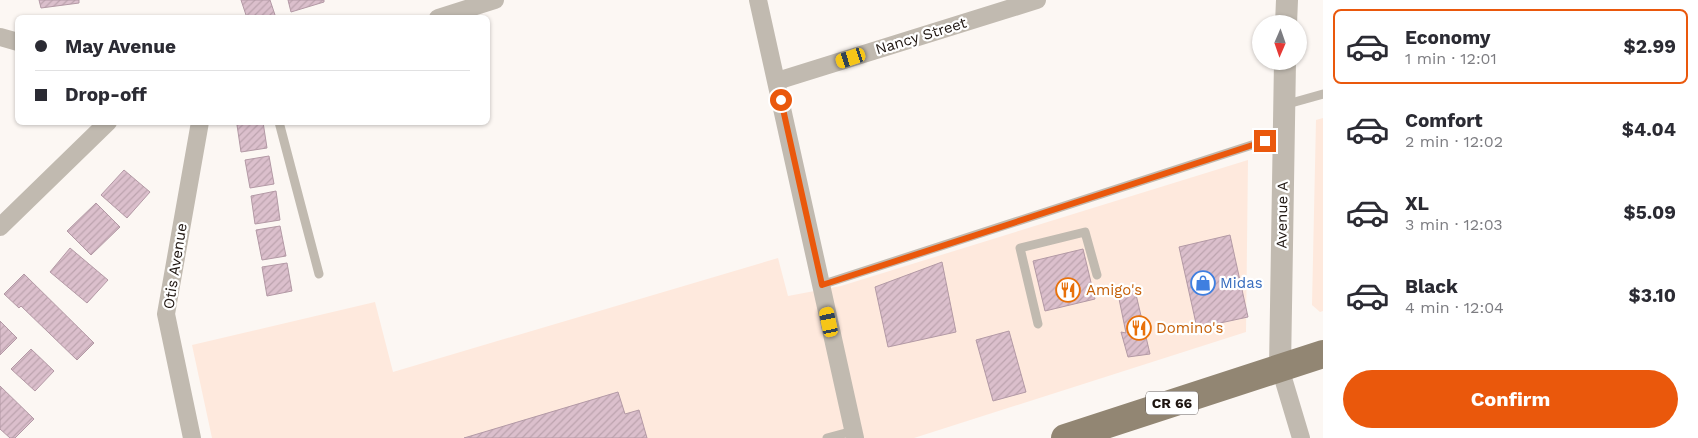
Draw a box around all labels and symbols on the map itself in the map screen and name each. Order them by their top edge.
street label: Nancy Street [873,13,969,58]
north arrow [1252,15,1308,70]
car [834,46,867,70]
route start [770,89,792,111]
route end [1254,130,1276,152]
street label: Avenue A [1272,181,1292,249]
street label: Otis Avenue [159,222,191,310]
shop icon: Midas [1190,270,1216,296]
place label: Midas [1220,274,1263,292]
restaurant icon: Amigo's [1055,277,1081,303]
place label: Amigo's [1086,281,1142,299]
car [818,306,839,338]
restaurant icon: Domino's [1126,315,1152,341]
place label: Domino's [1156,319,1223,337]
road number: CR 66 [1146,392,1198,414]

